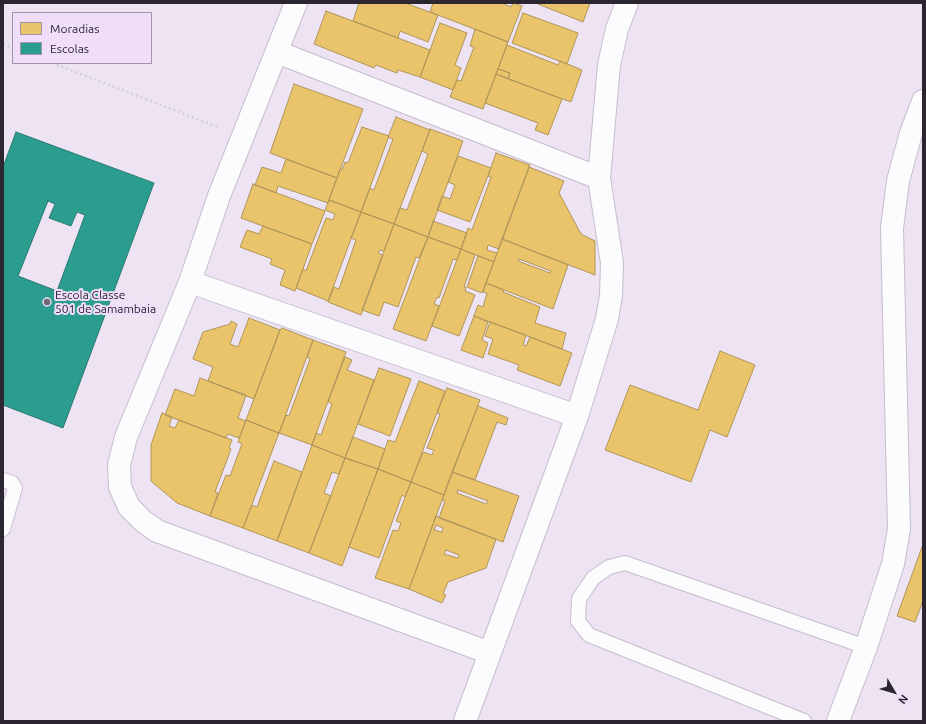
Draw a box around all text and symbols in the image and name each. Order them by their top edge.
legend [12,12,152,64]
text: Moradias [50,22,99,35]
text: Escolas [50,42,89,55]
place label: Escola Classe 501 de Samambaia [55,288,156,316]
marker: Escola Classe 501 de Samambaia [42,297,52,307]
north arrow [874,672,914,712]
text: N [896,692,911,706]

